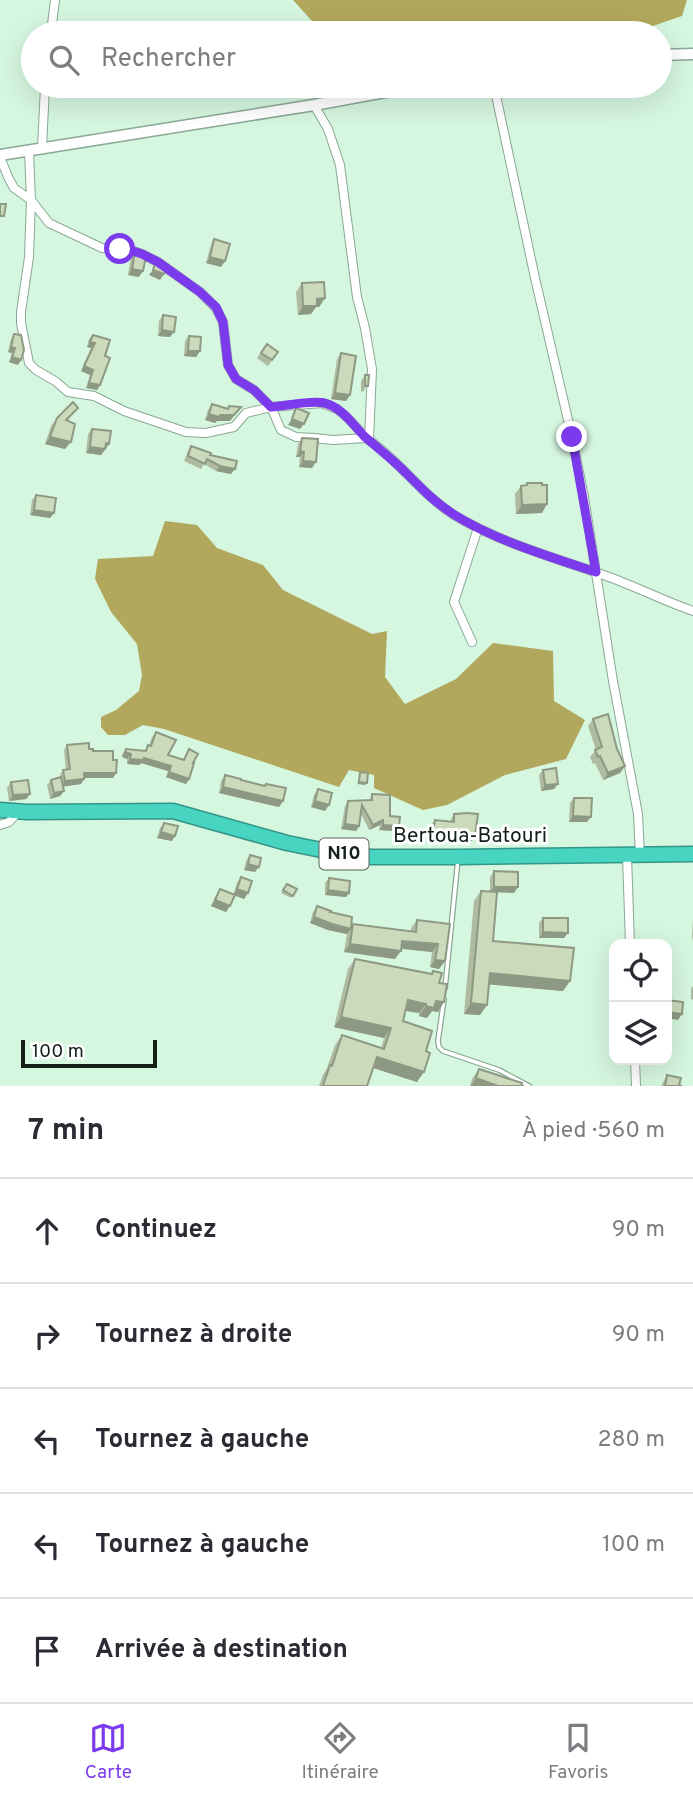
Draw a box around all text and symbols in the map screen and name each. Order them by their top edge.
search box [21,21,672,98]
icon: search [45,41,83,79]
text: Rechercher [101,43,236,76]
route start [104,233,135,264]
route end [556,421,587,452]
street label: Bertoua-Batouri [393,823,547,850]
road number: N10 [320,838,368,870]
map controls [609,939,672,1065]
button: locate [609,939,672,1002]
button: layers [609,1002,672,1065]
scale bar [21,1037,158,1069]
text: 100 m [32,1040,84,1064]
text: 7 min [28,1113,104,1150]
text: À pied · 560 m [522,1117,665,1146]
icon: ahead [28,1212,66,1250]
text: Continuez [95,1214,217,1247]
text: 90 m [612,1216,665,1245]
icon: right [28,1317,66,1355]
text: Tournez à droite [95,1319,292,1352]
text: 90 m [612,1321,665,1350]
icon: left [28,1422,66,1460]
text: Tournez à gauche [95,1424,309,1457]
text: 280 m [597,1426,665,1455]
icon: left [28,1527,66,1565]
text: Tournez à gauche [95,1529,309,1562]
text: 100 m [602,1531,665,1560]
icon: arrive [28,1632,66,1670]
text: Arrivée à destination [95,1634,348,1667]
tab: Carte [85,1719,132,1785]
tab: Itinéraire [301,1719,379,1785]
tab: Favoris [548,1719,608,1785]

